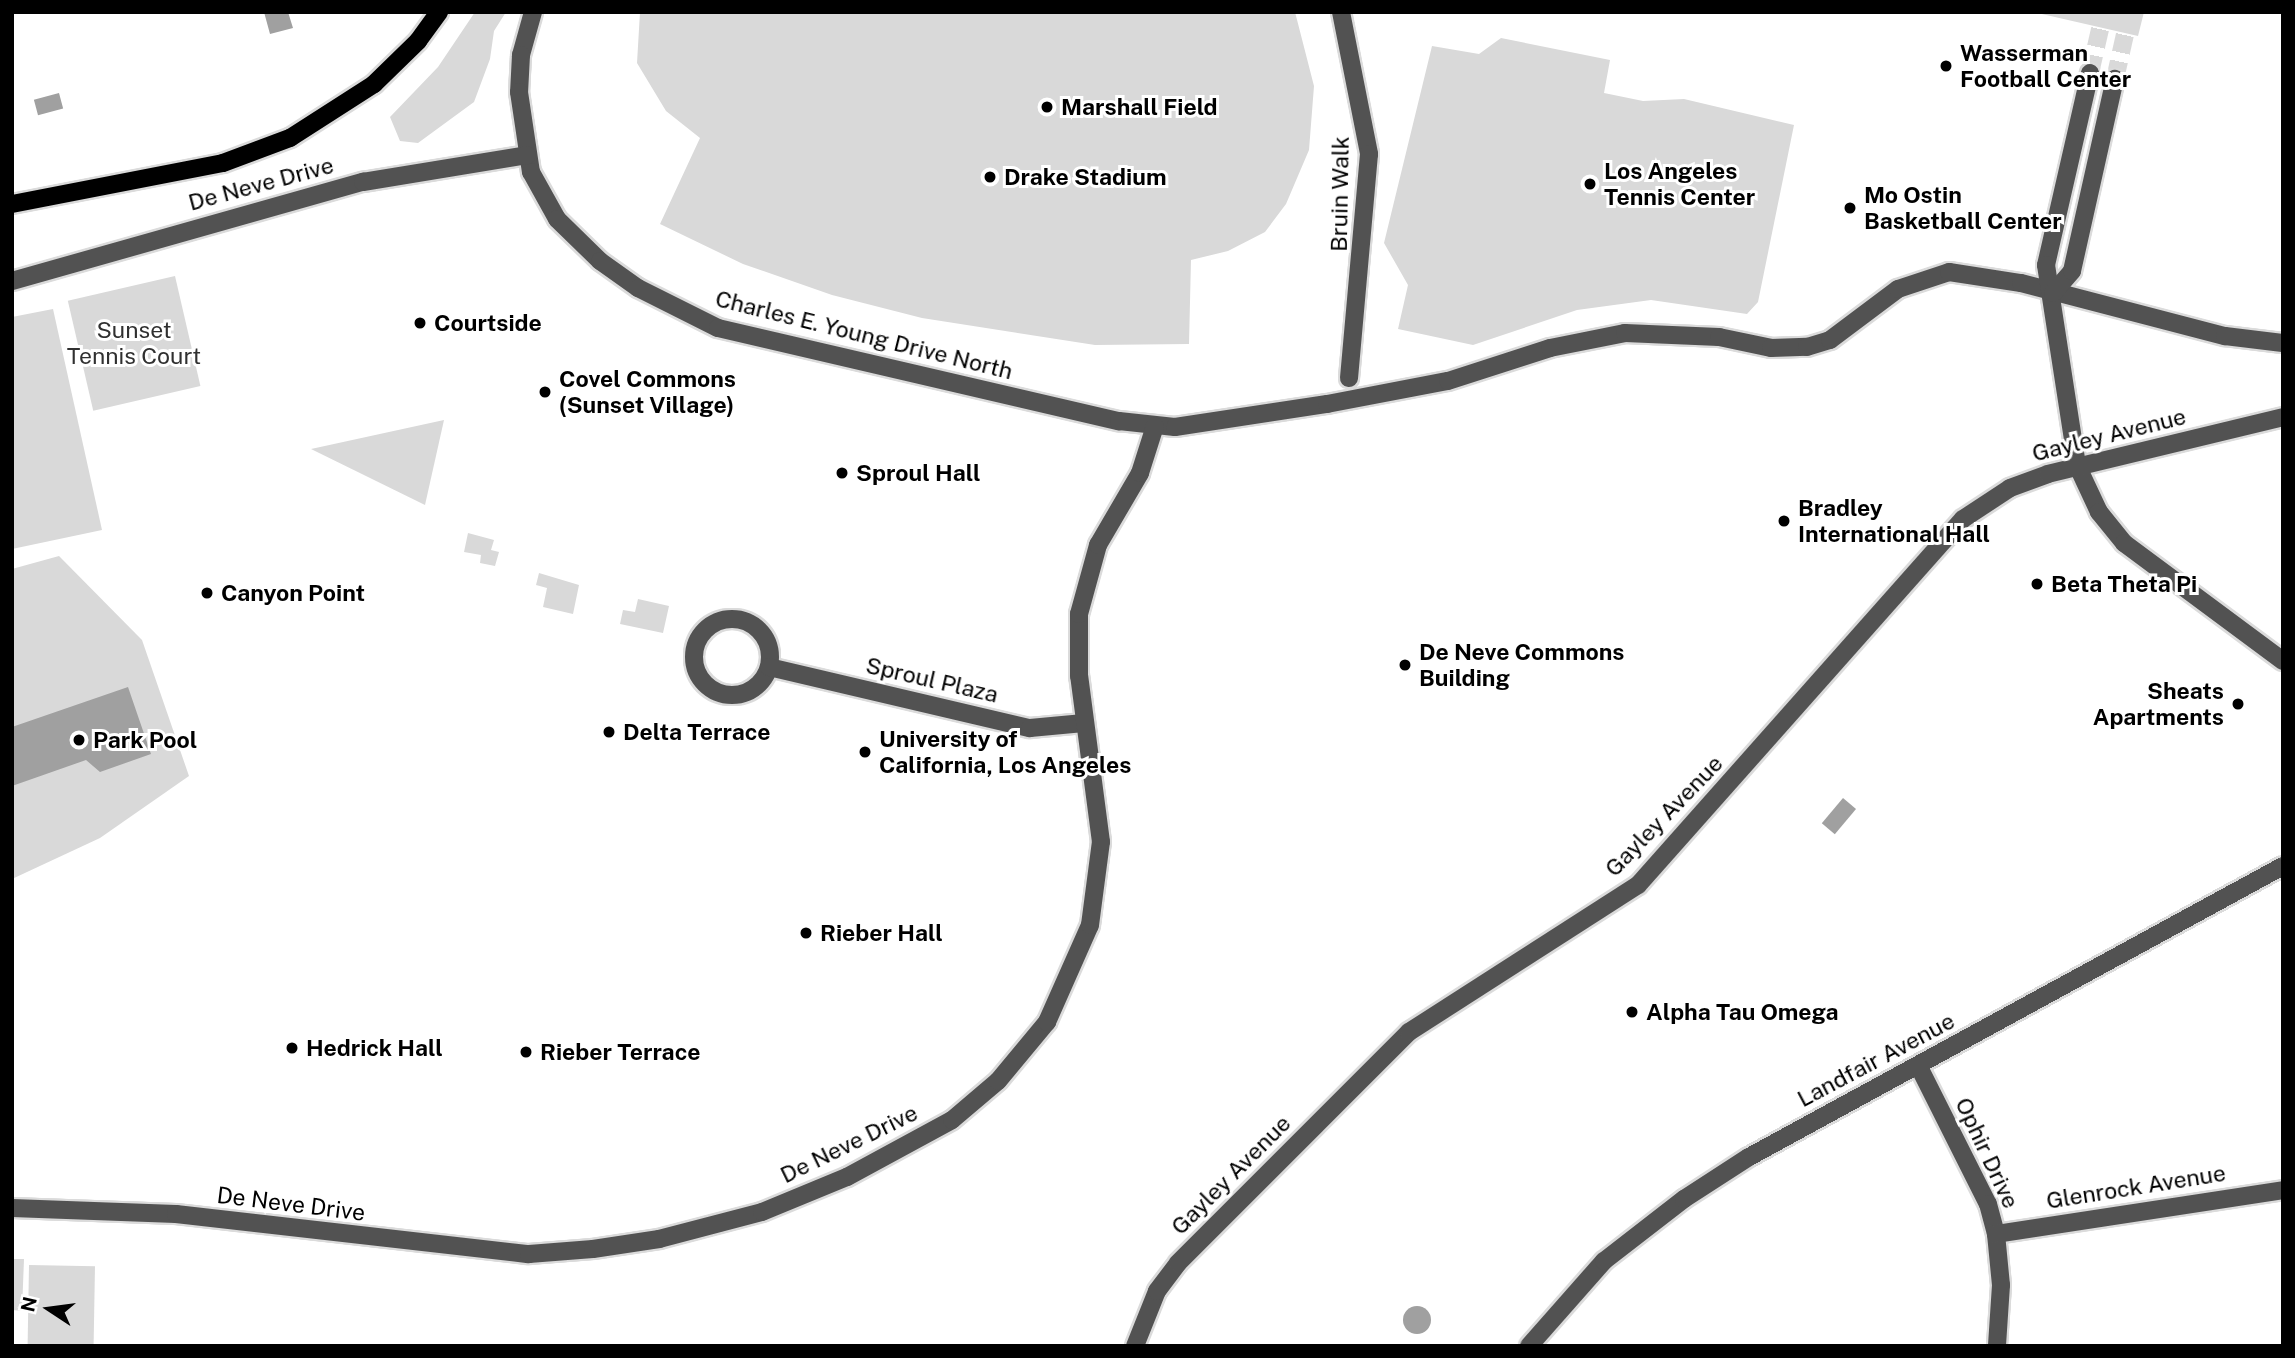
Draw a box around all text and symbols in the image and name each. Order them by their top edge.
place label: Wasserman Football Center [1960,39,2131,93]
marker: Wasserman Football Center [1938,58,1954,74]
place label: Marshall Field [1061,93,1218,121]
marker: Marshall Field [1039,99,1055,115]
street label: Bruin Walk [1325,136,1355,252]
street label: De Neve Drive [185,151,337,217]
place label: Los Angeles Tennis Center [1604,157,1755,211]
place label: Drake Stadium [1004,163,1167,191]
marker: Drake Stadium [982,169,998,185]
marker: Los Angeles Tennis Center [1582,176,1598,192]
place label: Mo Ostin Basketball Center [1864,181,2062,235]
marker: Mo Ostin Basketball Center [1842,200,1858,216]
street label: Charles E. Young Drive North [712,285,1016,385]
place label: Courtside [434,309,542,337]
marker: Courtside [412,315,428,331]
park label: Sunset Tennis Court [67,316,201,370]
place label: Covel Commons (Sunset Village) [559,365,736,419]
marker: Covel Commons (Sunset Village) [537,384,553,400]
street label: Gayley Avenue [2029,403,2189,467]
place label: Sproul Hall [856,459,980,487]
marker: Sproul Hall [834,465,850,481]
place label: Bradley International Hall [1798,494,1990,548]
marker: Bradley International Hall [1776,513,1792,529]
place label: Beta Theta Pi [2051,570,2197,598]
marker: Beta Theta Pi [2029,576,2045,592]
place label: Canyon Point [221,579,365,607]
marker: Canyon Point [199,585,215,601]
place label: De Neve Commons Building [1419,638,1625,692]
street label: Sproul Plaza [863,651,1001,709]
marker: De Neve Commons Building [1397,657,1413,673]
place label: Sheats Apartments [2093,677,2224,731]
marker: Sheats Apartments [2230,696,2246,712]
place label: Delta Terrace [623,718,771,746]
marker: Delta Terrace [601,724,617,740]
place label: University of California, Los Angeles [879,725,1131,779]
place label: Park Pool [93,726,197,754]
marker: Park Pool [71,732,87,748]
marker: University of California, Los Angeles [857,744,873,760]
street label: Gayley Avenue [1599,750,1729,882]
place label: Rieber Hall [820,919,943,947]
marker: Rieber Hall [798,925,814,941]
place label: Alpha Tau Omega [1646,998,1839,1026]
marker: Alpha Tau Omega [1624,1004,1640,1020]
street label: Landfair Avenue [1793,1007,1959,1113]
place label: Hedrick Hall [306,1034,443,1062]
place label: Rieber Terrace [540,1038,700,1066]
marker: Hedrick Hall [284,1040,300,1056]
marker: Rieber Terrace [518,1044,534,1060]
street label: Ophir Drive [1949,1093,2025,1213]
street label: De Neve Drive [776,1099,922,1189]
street label: Gayley Avenue [1166,1110,1296,1240]
street label: Glenrock Avenue [2044,1159,2228,1215]
street label: De Neve Drive [215,1181,367,1227]
north arrow [14,1274,84,1344]
text: N [16,1295,41,1314]

